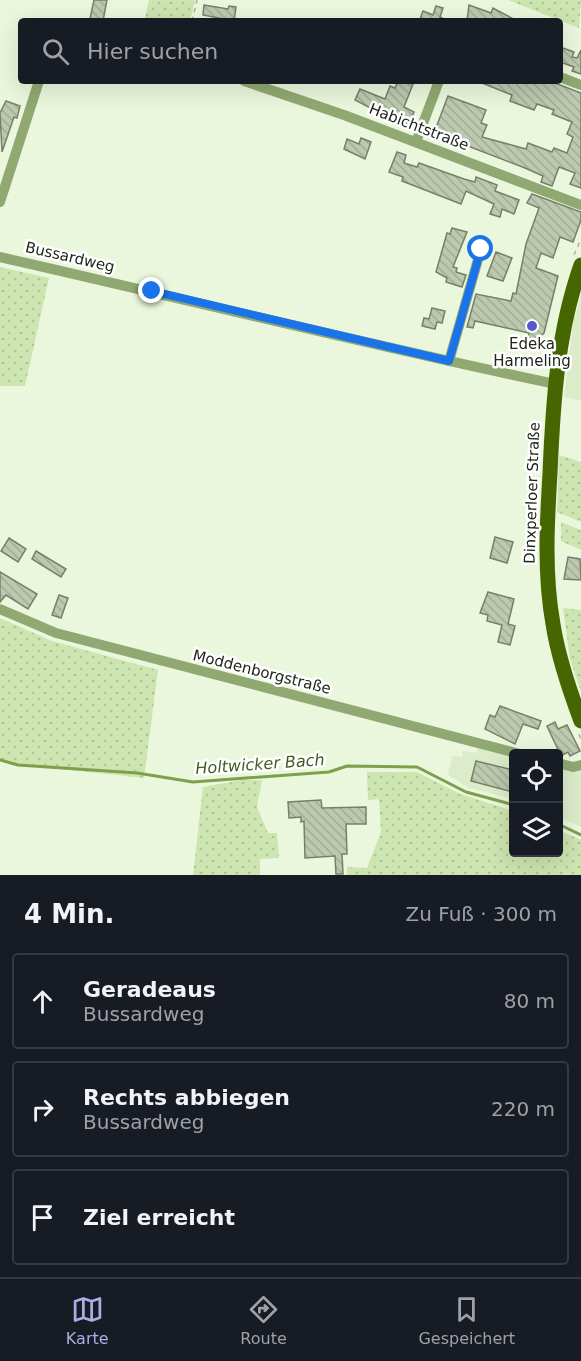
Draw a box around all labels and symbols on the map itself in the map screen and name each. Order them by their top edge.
street label: Habichtstraße [367,100,471,154]
route start [467,235,493,261]
street label: Bussardweg [24,238,116,276]
route end [138,277,164,303]
marker: Edeka Harmeling [525,319,539,333]
place label: Edeka Harmeling [493,335,571,370]
street label: Dinxperloer Straße [521,422,543,564]
street label: Moddenborgstraße [191,646,333,698]
water label: Holtwicker Bach [195,750,325,778]

